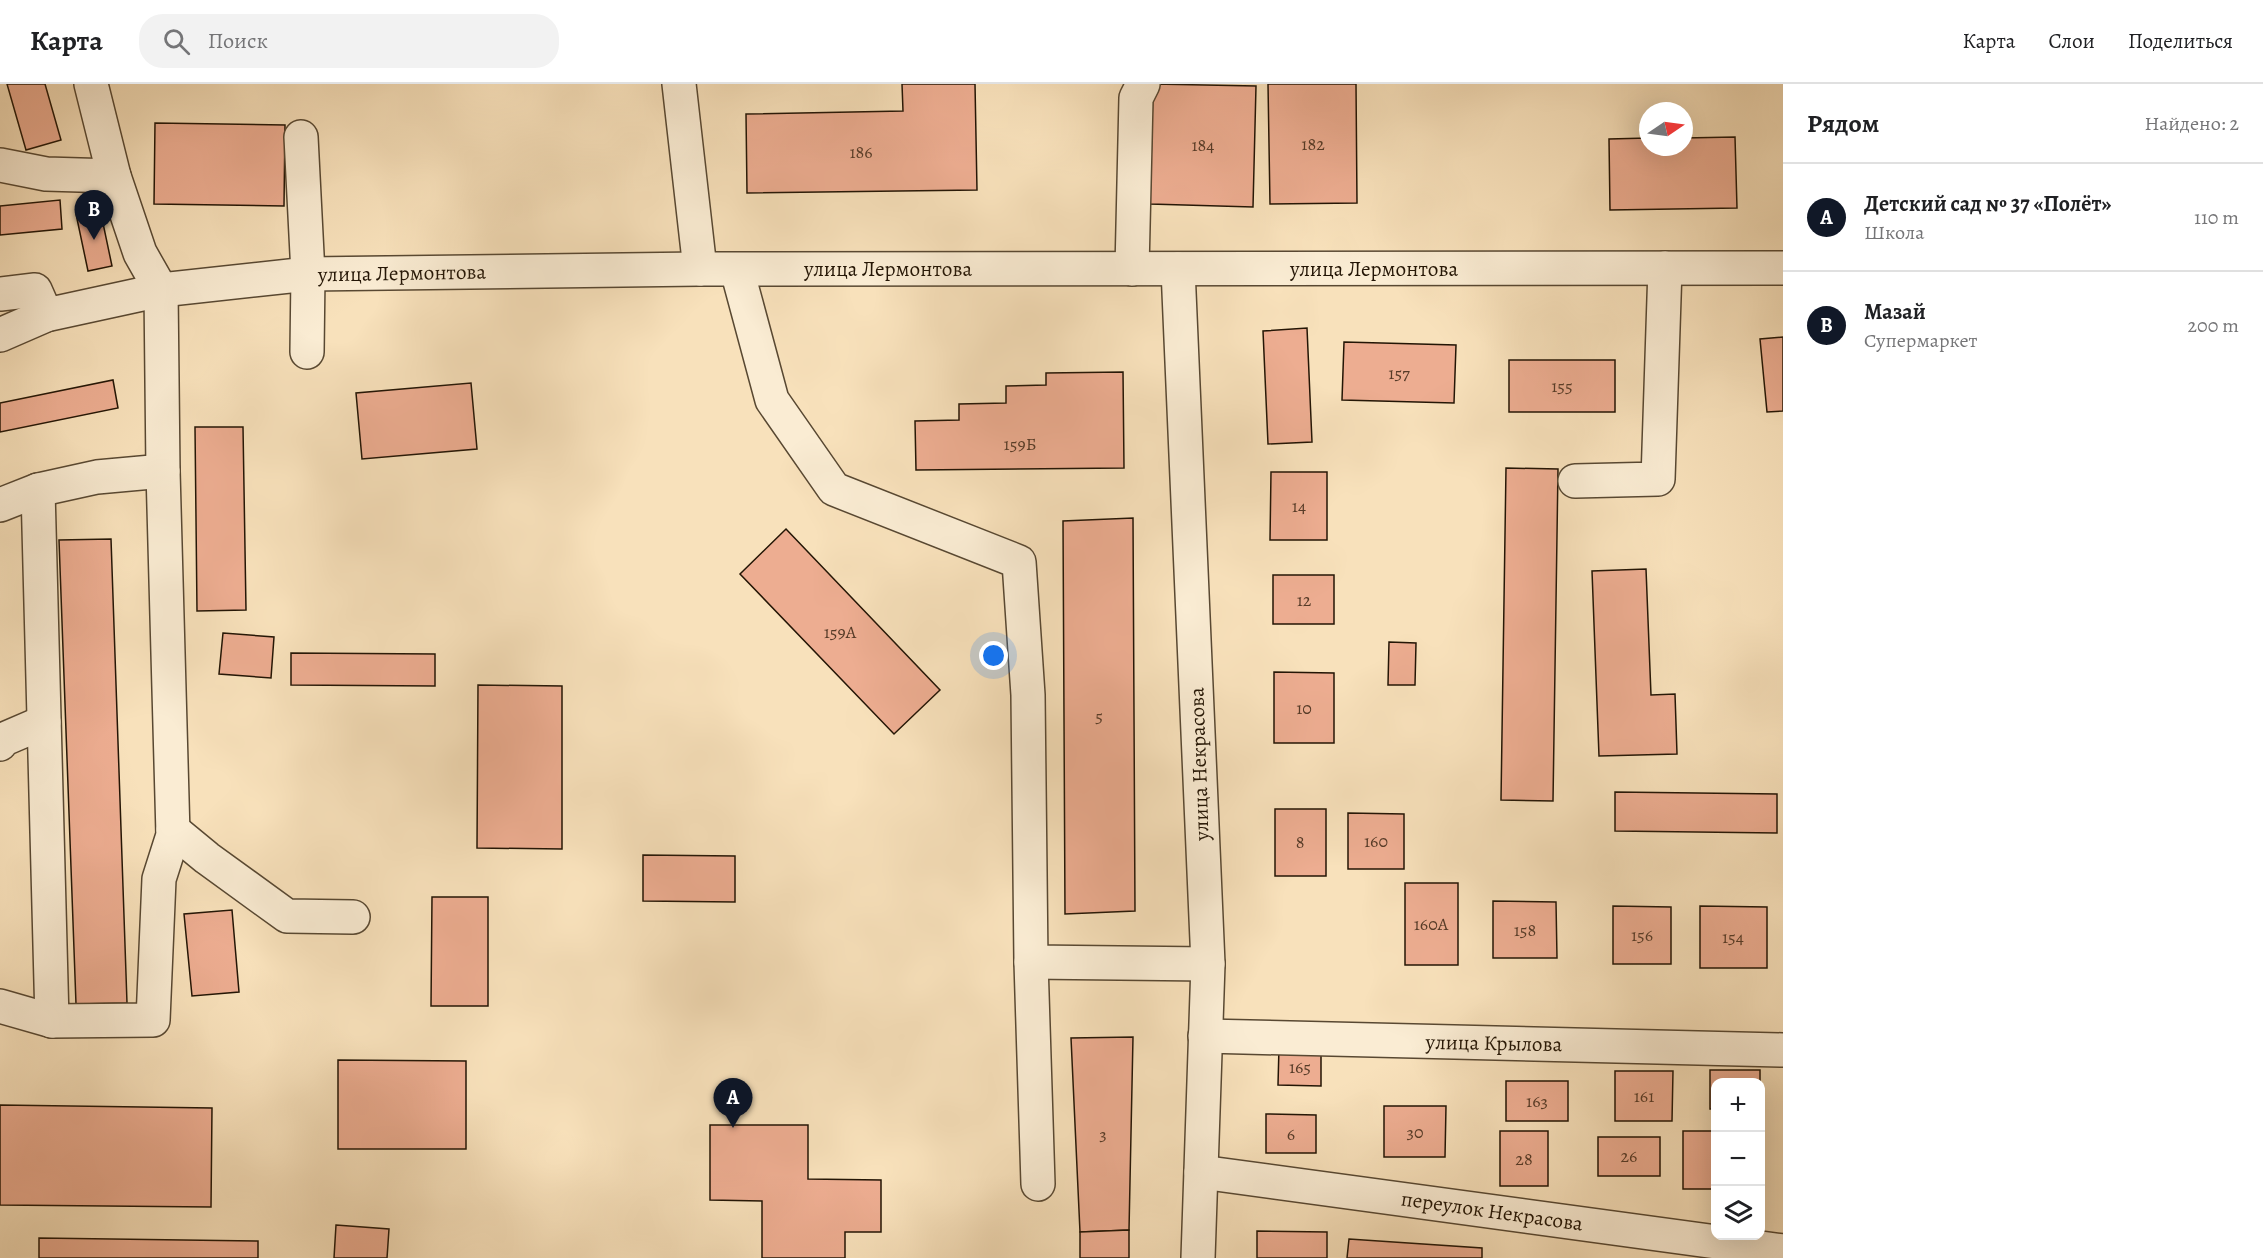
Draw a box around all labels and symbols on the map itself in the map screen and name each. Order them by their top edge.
north arrow [1639,102,1693,156]
house number: 182 [1301,132,1325,156]
house number: 184 [1191,133,1215,157]
house number: 186 [849,140,873,164]
pin: B [74,190,113,240]
street label: улица Лермонтова [803,255,972,283]
street label: улица Лермонтова [1289,255,1458,283]
street label: улица Лермонтова [317,258,487,288]
house number: 157 [1388,361,1410,385]
house number: 155 [1551,374,1573,398]
house number: 159Б [1004,432,1036,456]
house number: 14 [1292,494,1306,518]
house number: 12 [1297,588,1312,612]
house number: 159А [824,620,857,644]
your location [979,641,1008,670]
street label: улица Некрасова [1182,687,1216,842]
house number: 10 [1296,696,1312,720]
house number: 5 [1095,704,1103,728]
house number: 160 [1364,829,1388,853]
house number: 8 [1296,830,1304,854]
house number: 160А [1414,912,1449,936]
house number: 158 [1514,918,1536,942]
house number: 156 [1631,923,1653,947]
house number: 154 [1722,925,1744,949]
street label: улица Крылова [1425,1028,1563,1058]
house number: 165 [1289,1055,1311,1079]
pin: A [714,1078,752,1128]
house number: 161 [1634,1084,1654,1108]
house number: 163 [1526,1089,1548,1113]
house number: 30 [1406,1120,1424,1144]
house number: 3 [1099,1122,1107,1146]
house number: 6 [1287,1122,1295,1146]
house number: 26 [1621,1144,1637,1168]
house number: 28 [1515,1147,1533,1171]
street label: переулок Некрасова [1399,1184,1585,1238]

